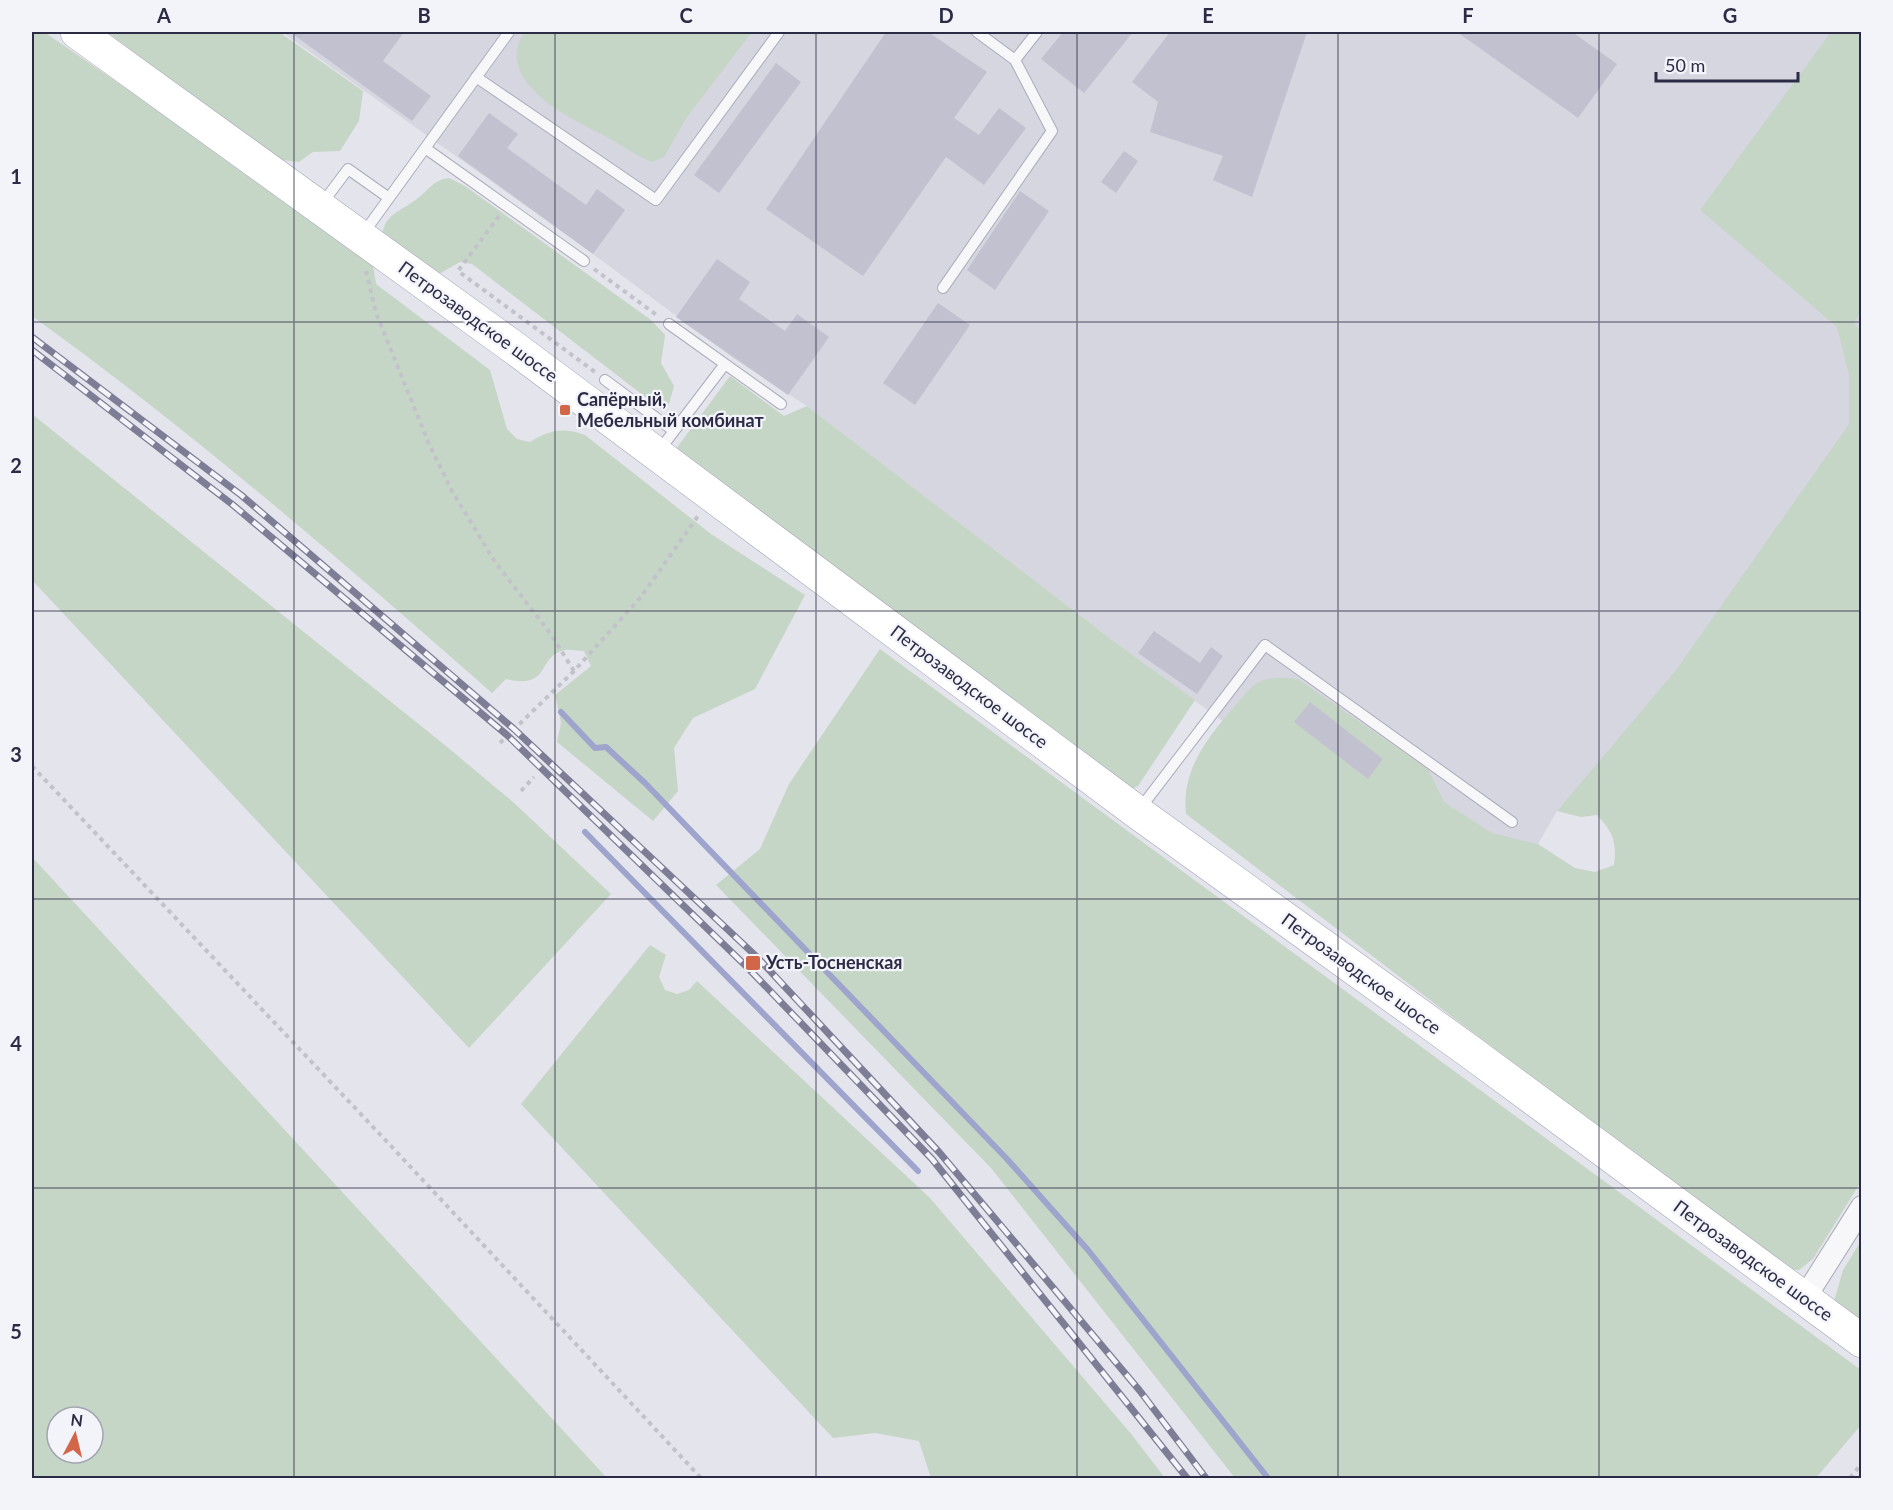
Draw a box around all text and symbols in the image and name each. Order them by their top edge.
text: A [156,3,171,27]
text: B [417,3,431,27]
text: C [679,3,693,27]
text: D [938,3,954,27]
text: E [1202,3,1214,27]
text: F [1462,3,1474,27]
text: G [1723,3,1737,27]
scale bar [1656,45,1798,83]
text: 50 m [1665,54,1705,76]
text: 1 [10,164,22,188]
street label: Петрозаводское шоссе [395,256,563,386]
place label: Сапёрный, Мебельный комбинат [577,388,765,431]
marker: Сапёрный, Мебельный комбинат [558,403,572,417]
text: 2 [10,453,22,477]
street label: Петрозаводское шоссе [886,620,1053,753]
text: 3 [10,742,22,766]
street label: Петрозаводское шоссе [1278,908,1446,1038]
place label: Усть-Тосненская [765,951,903,973]
marker: Усть-Тосненская [744,954,762,972]
text: 4 [10,1031,22,1055]
street label: Петрозаводское шоссе [1670,1195,1838,1325]
text: 5 [10,1319,22,1343]
north arrow [45,1405,105,1465]
text: N [70,1409,84,1430]

